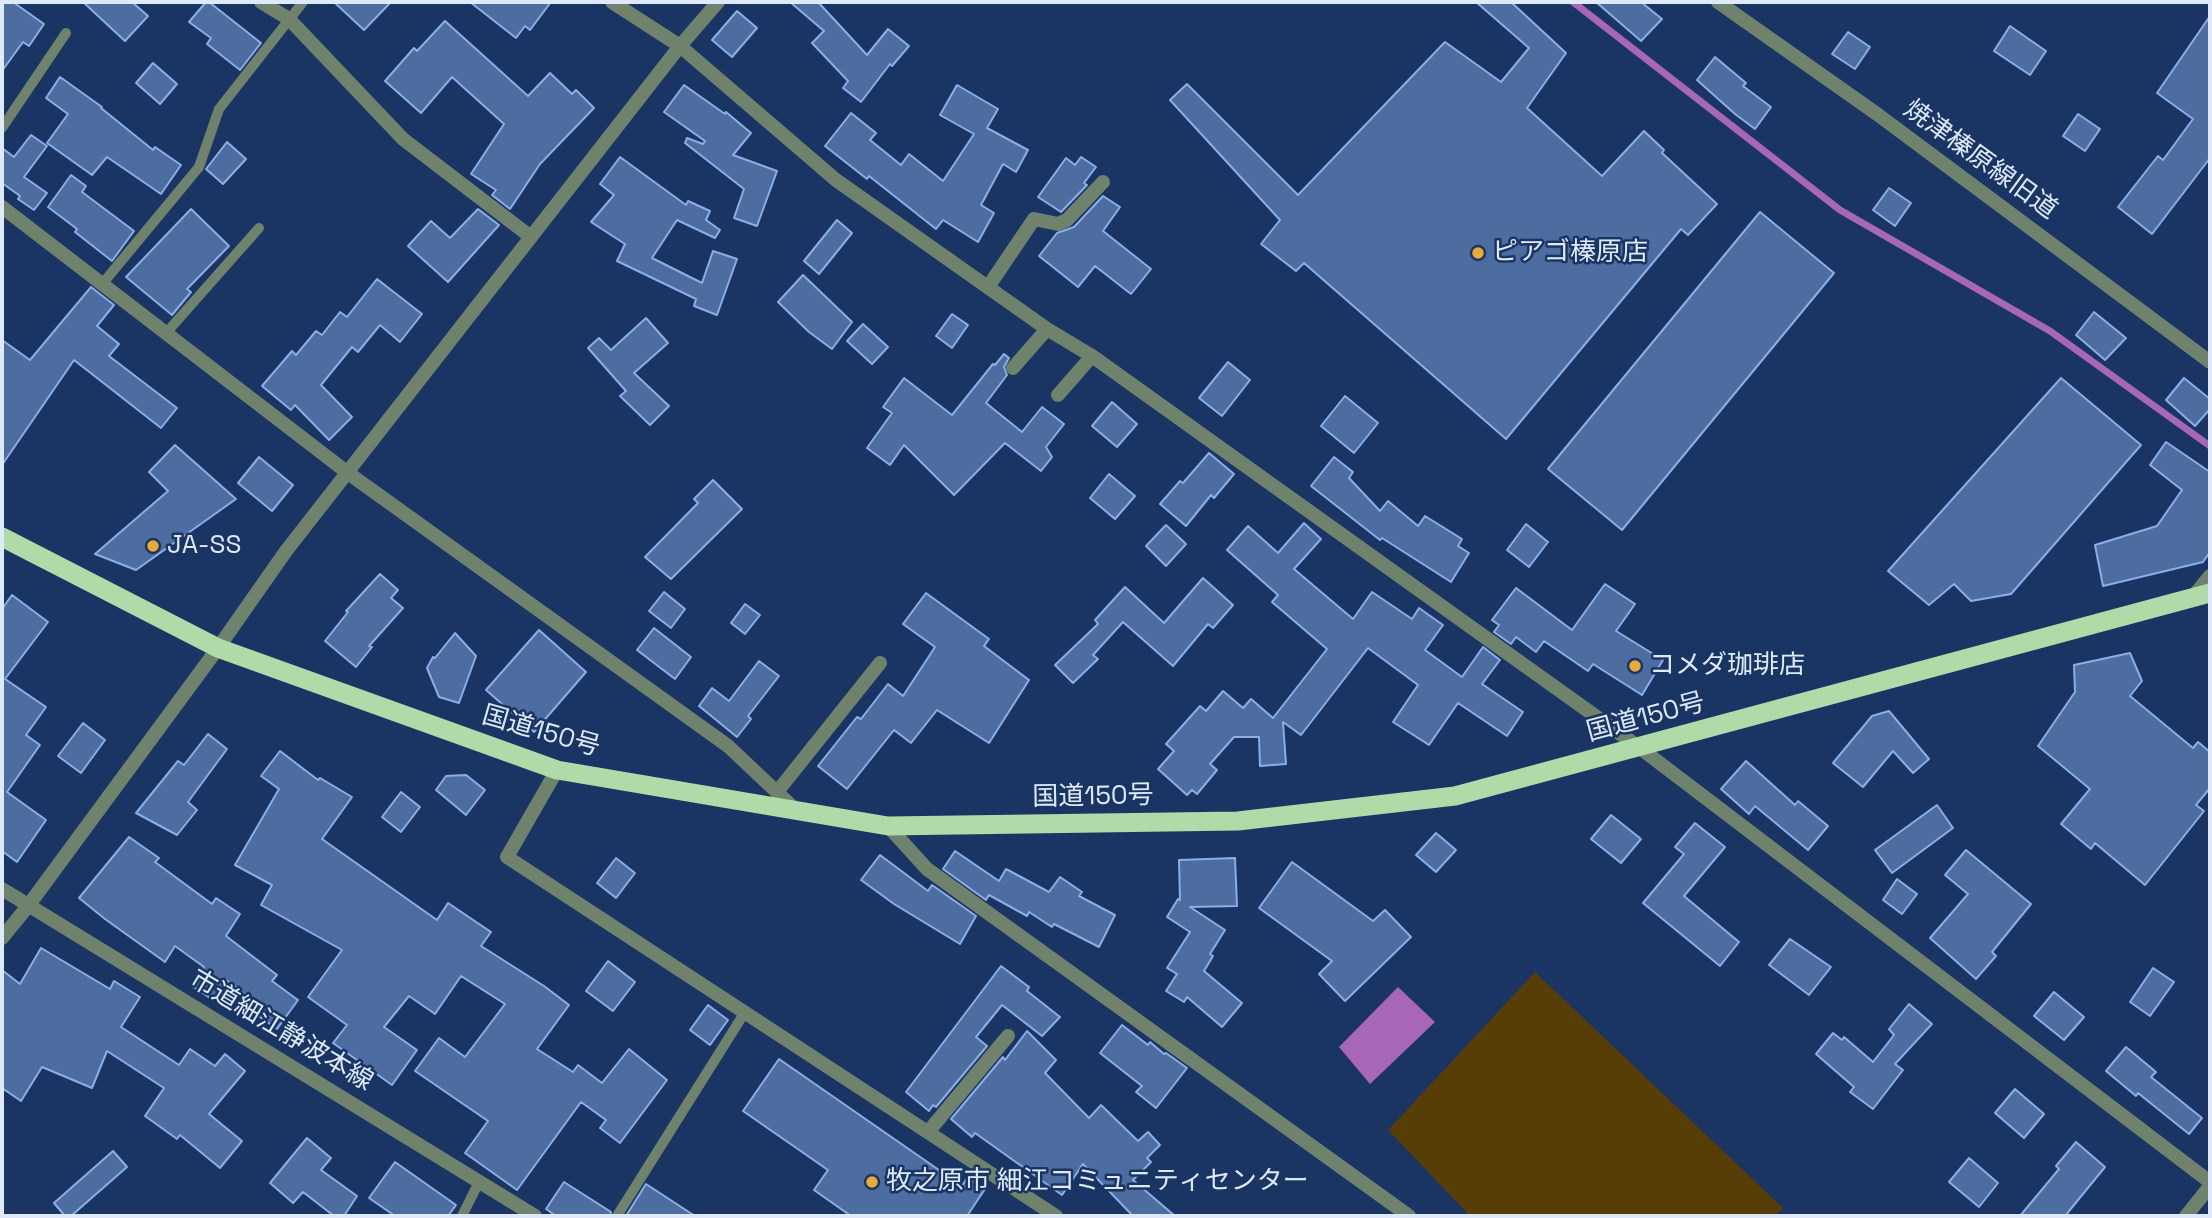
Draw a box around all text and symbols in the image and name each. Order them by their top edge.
street label: 焼津榛原線旧道 [1897,94,2063,226]
place label: ピアゴ榛原店 [1492,237,1648,269]
marker: ピアゴ榛原店 [1470,245,1486,261]
place label: JA-SS [167,530,241,562]
marker: JA-SS [145,538,161,554]
place label: コメダ珈琲店 [1649,650,1805,682]
marker: コメダ珈琲店 [1627,658,1643,674]
street label: 国道150号 [1583,687,1709,749]
street label: 国道150号 [478,700,604,764]
street label: 国道150号 [1032,780,1154,814]
street label: 市道細江静波本線 [184,964,378,1098]
place label: 牧之原市 細江コミュニティセンター [886,1166,1309,1198]
marker: 牧之原市 細江コミュニティセンター [864,1174,880,1190]

